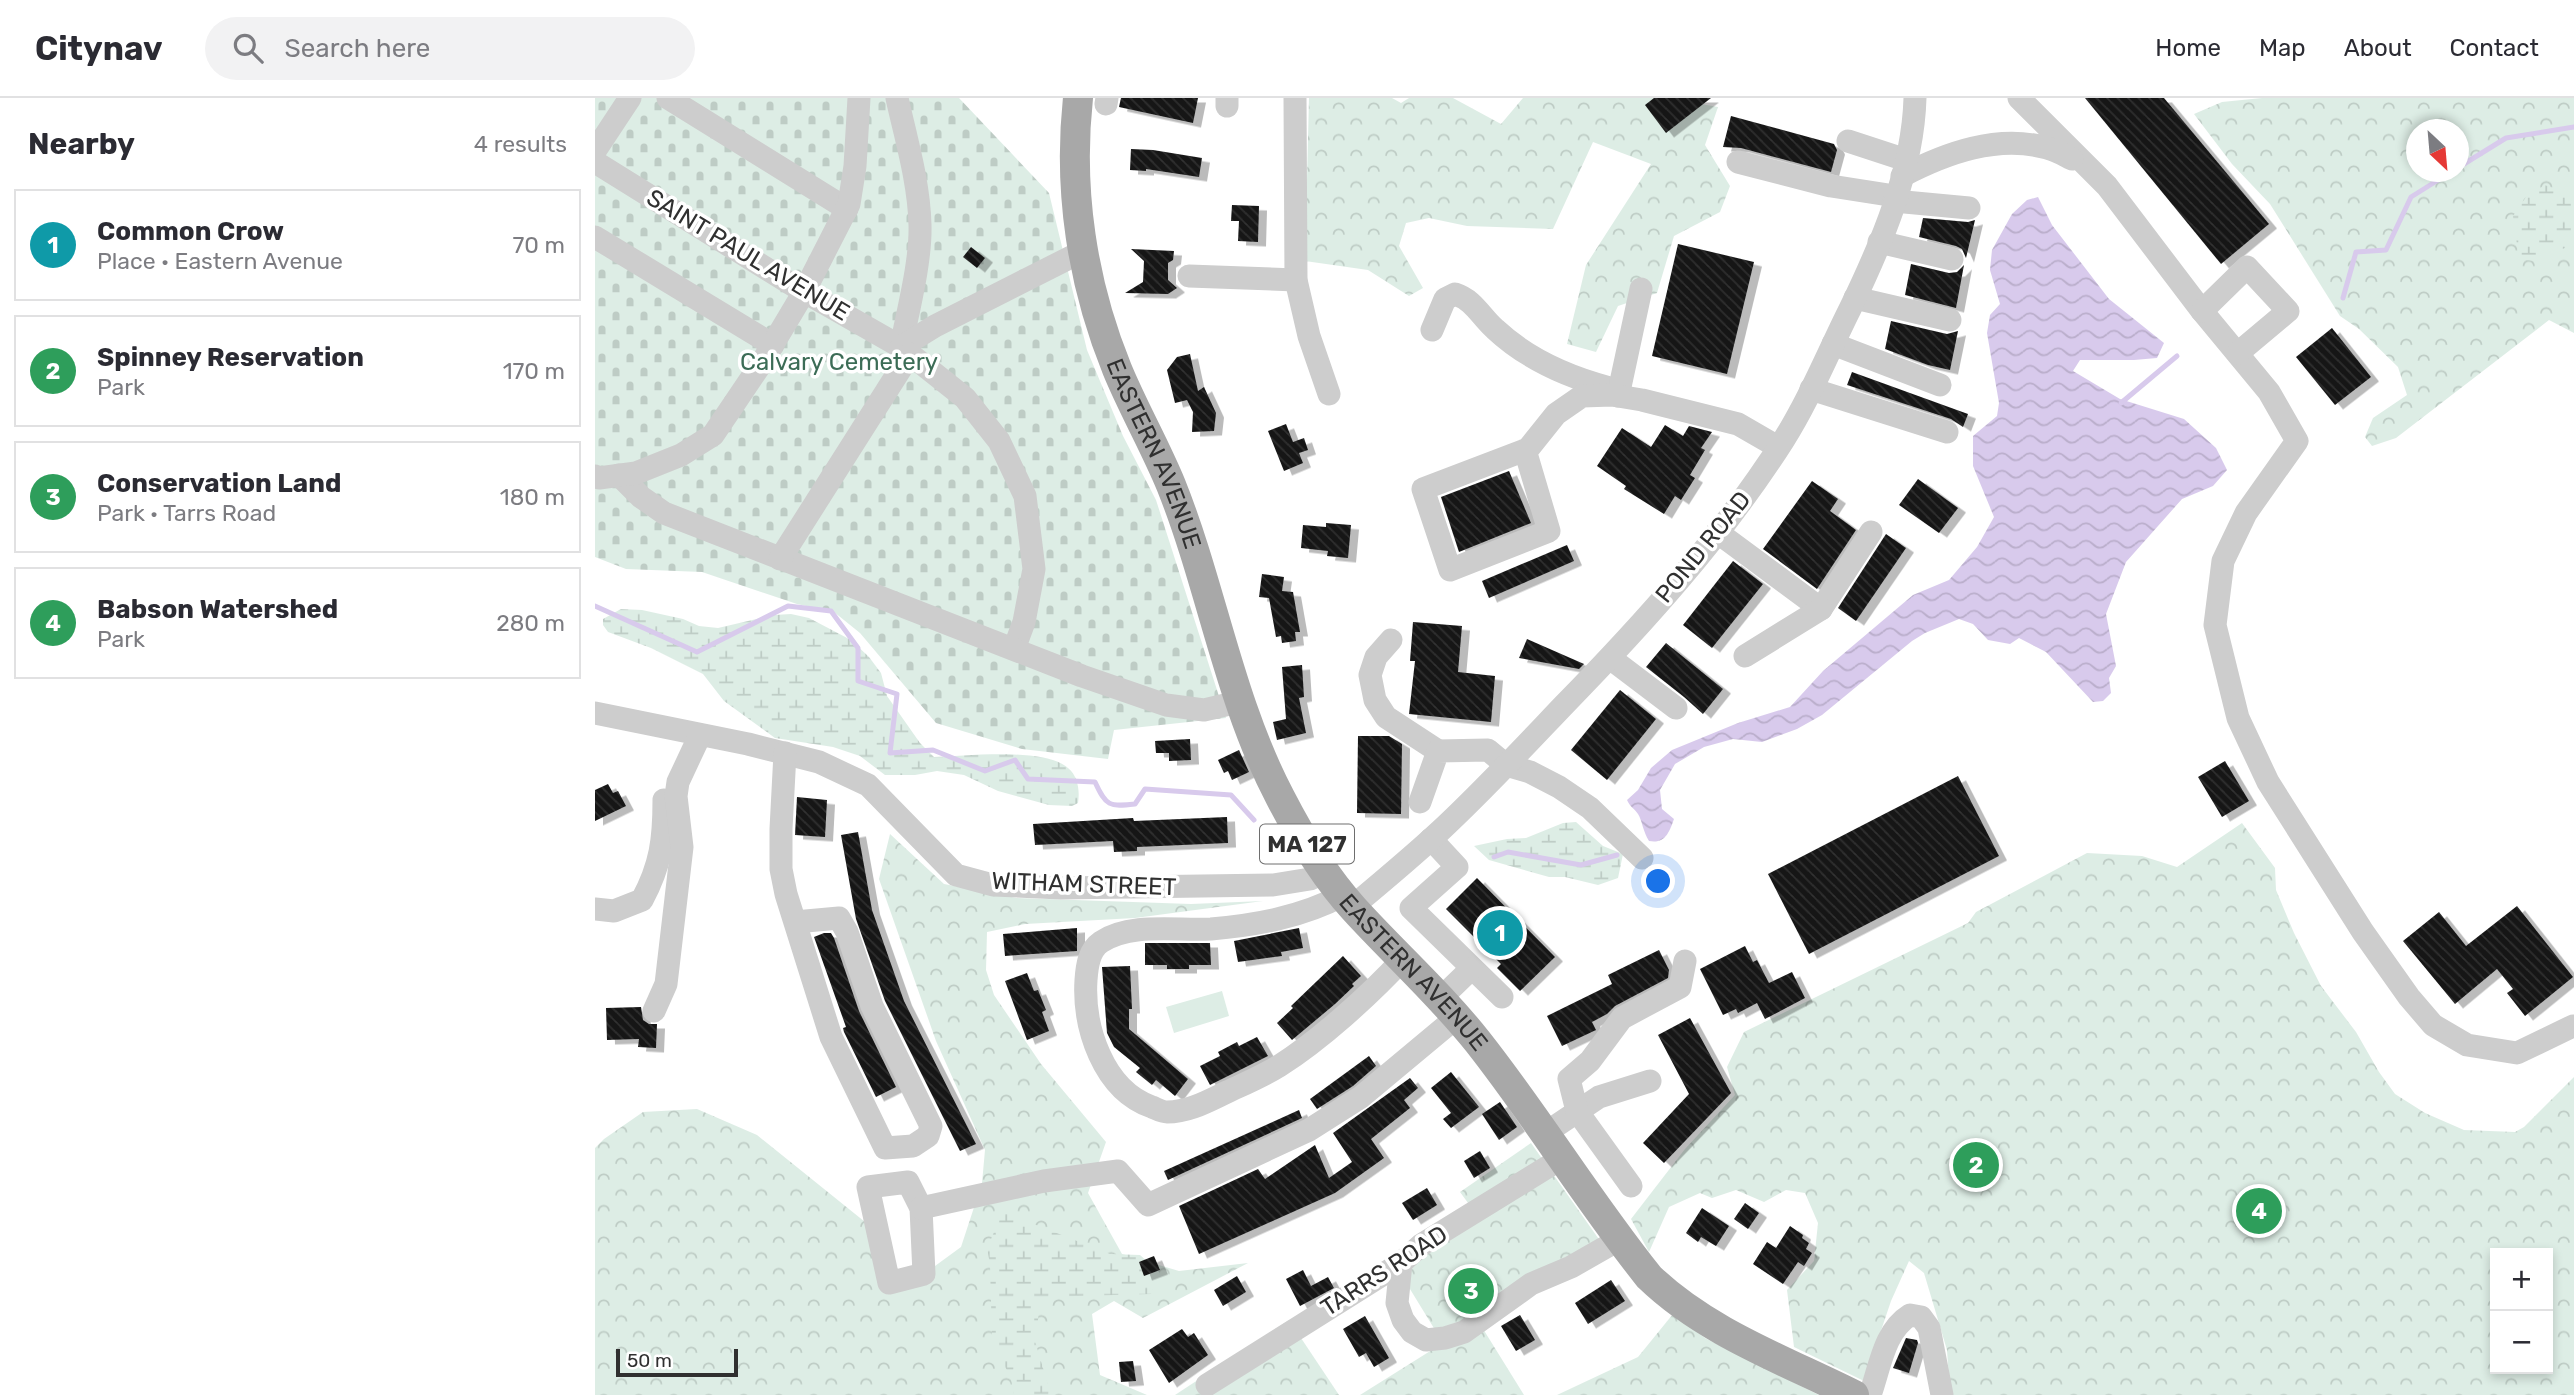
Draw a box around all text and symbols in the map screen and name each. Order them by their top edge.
search box [205,17,695,80]
text: Citynav [35,29,163,68]
icon: search [229,29,267,67]
text: Search here [285,33,430,64]
text: Home [2155,34,2221,62]
text: Map [2259,34,2306,62]
text: About [2344,34,2412,62]
text: Contact [2450,34,2539,62]
north arrow [2406,119,2469,182]
text: Nearby [28,126,135,162]
text: 4 results [474,130,567,158]
street label: SAINT PAUL AVENUE [642,183,854,327]
text: Common Crow [97,216,284,247]
text: 1 [47,231,59,259]
text: 70 m [513,231,565,259]
text: Place · Eastern Avenue [97,247,343,275]
text: Spinney Reservation [97,342,364,373]
park label: Calvary Cemetery [740,348,938,376]
street label: EASTERN AVENUE [1100,355,1207,552]
text: 2 [46,357,60,385]
text: 170 m [503,357,565,385]
text: Park [97,373,145,401]
text: Conservation Land [97,468,341,499]
text: 3 [45,483,61,511]
text: 180 m [500,483,565,511]
street label: POND ROAD [1650,486,1756,608]
text: Park · Tarrs Road [97,499,276,527]
text: Babson Watershed [97,594,338,625]
text: 4 [45,609,61,637]
text: 280 m [496,609,565,637]
text: Park [97,625,145,653]
road number: MA 127 [1260,824,1354,864]
your location [1641,864,1675,898]
street label: WITHAM STREET [991,867,1177,901]
street label: EASTERN AVENUE [1333,888,1494,1056]
pin: 1 [1477,907,1523,959]
pin: 2 [1953,1139,1999,1191]
pin: 4 [2236,1185,2282,1237]
street label: TARRS ROAD [1316,1220,1452,1322]
map controls [2490,1248,2553,1374]
button: + [2490,1248,2553,1311]
pin: 3 [1448,1265,1494,1317]
button: − [2490,1311,2553,1374]
scale bar [616,1346,739,1378]
text: 50 m [627,1349,672,1372]

